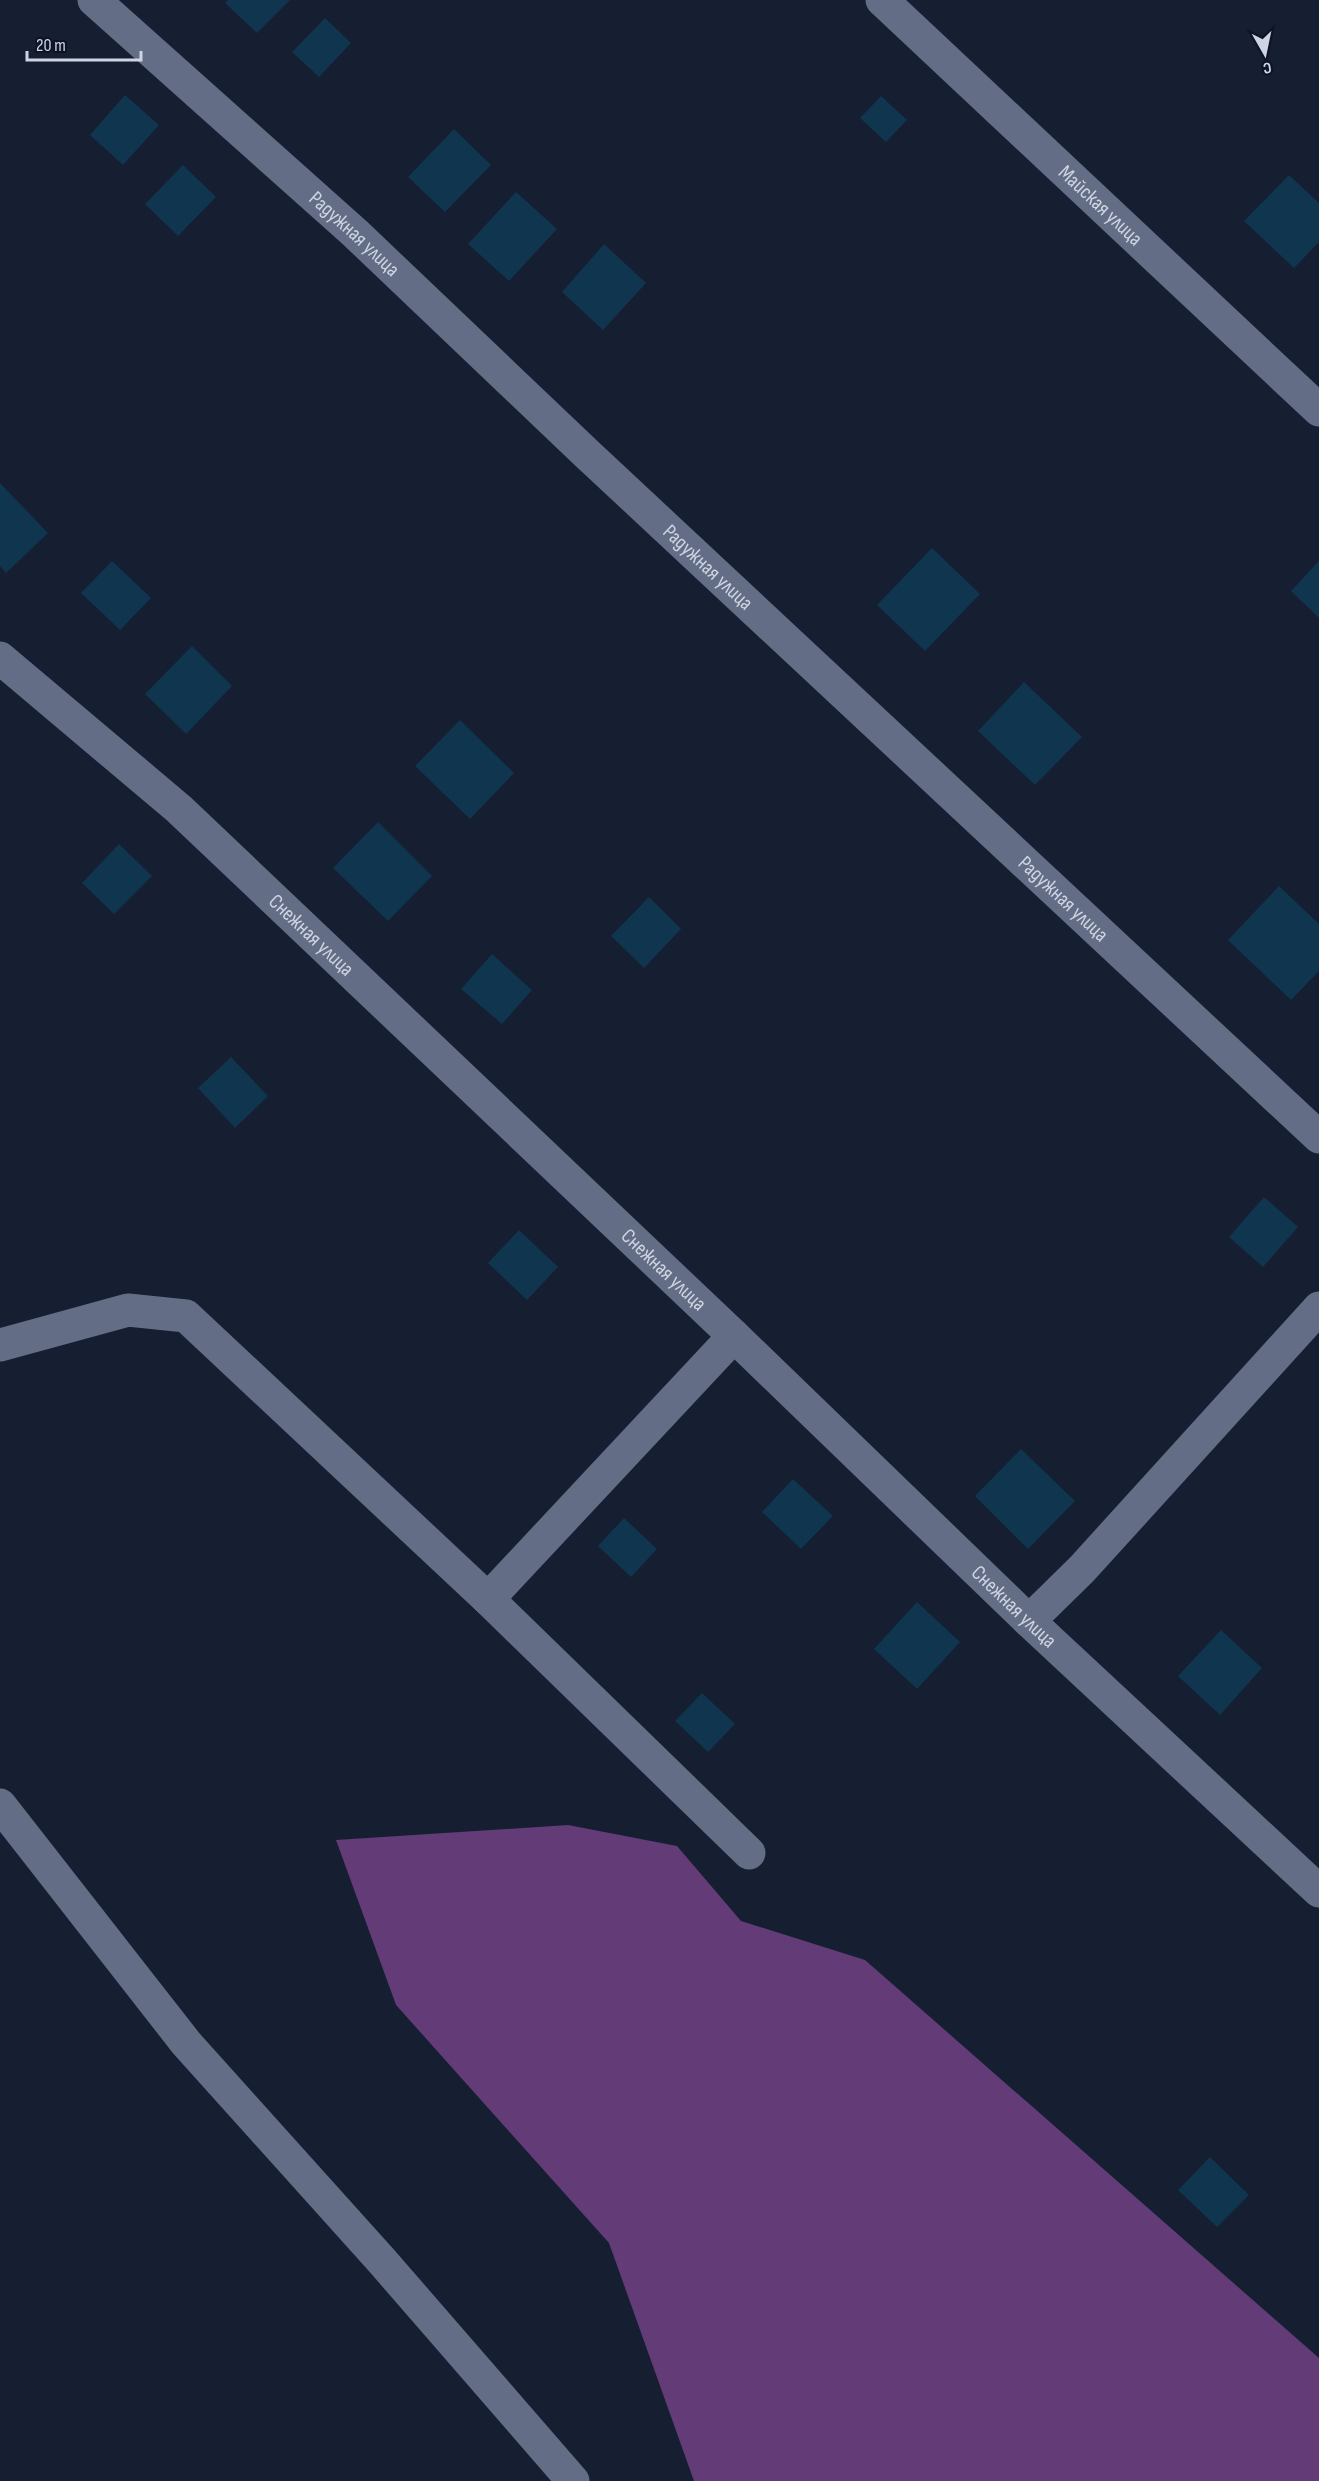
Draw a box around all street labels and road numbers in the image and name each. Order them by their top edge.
street label: Майская улица [1053,160,1148,251]
street label: Радужная улица [304,186,405,282]
street label: Радужная улица [658,519,759,615]
street label: Радужная улица [1013,850,1114,947]
street label: Снежная улица [264,889,359,981]
street label: Снежная улица [616,1223,712,1316]
street label: Снежная улица [967,1560,1062,1653]

